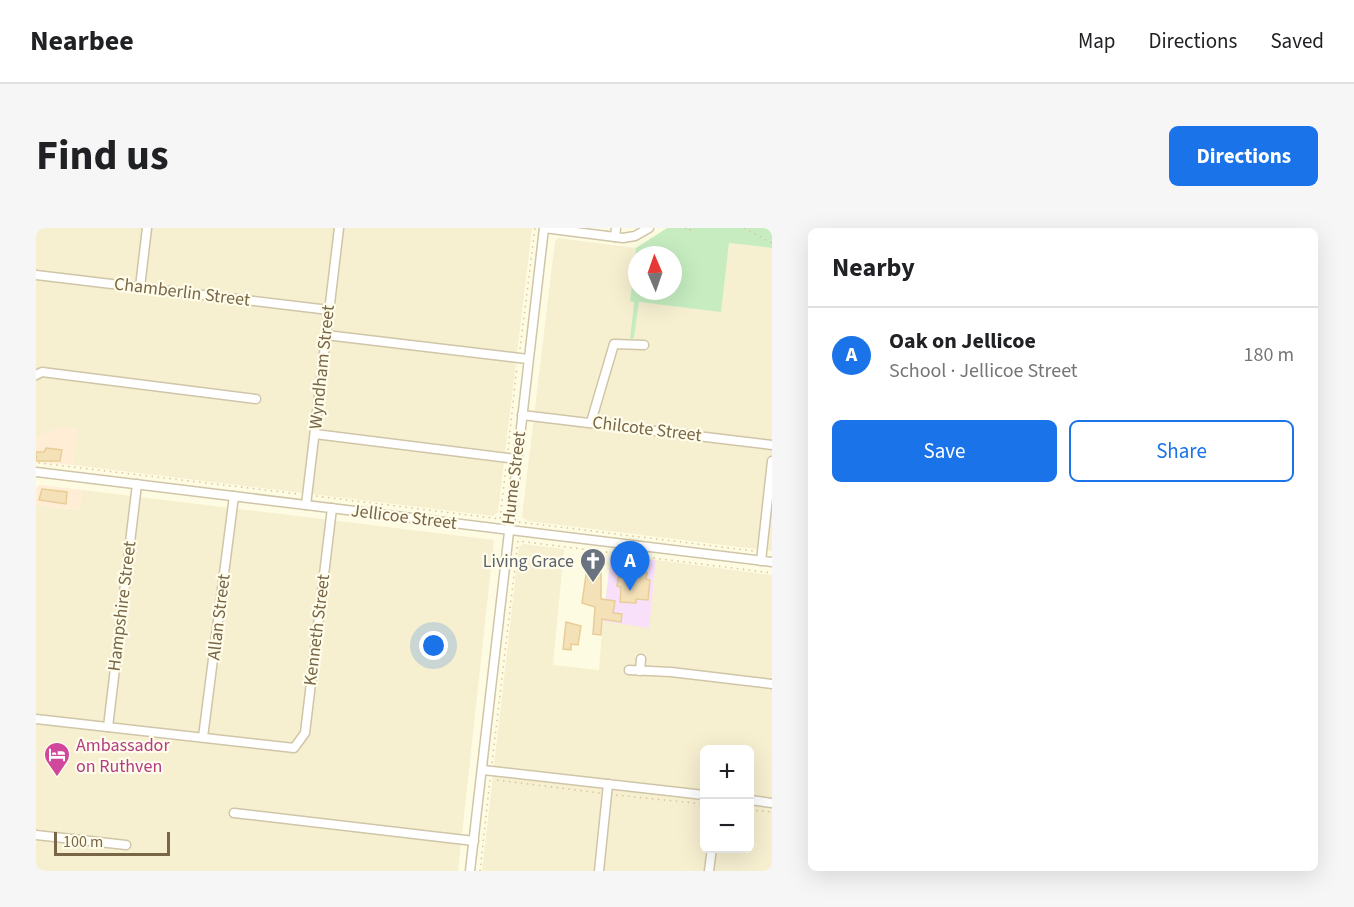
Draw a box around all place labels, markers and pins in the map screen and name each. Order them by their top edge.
pin: A [610,542,650,591]
church icon: Living Grace [578,546,608,584]
place label: Living Grace [483,549,574,574]
place label: Ambassador on Ruthven [76,733,170,779]
hotel icon: Ambassador on Ruthven [42,740,72,778]

